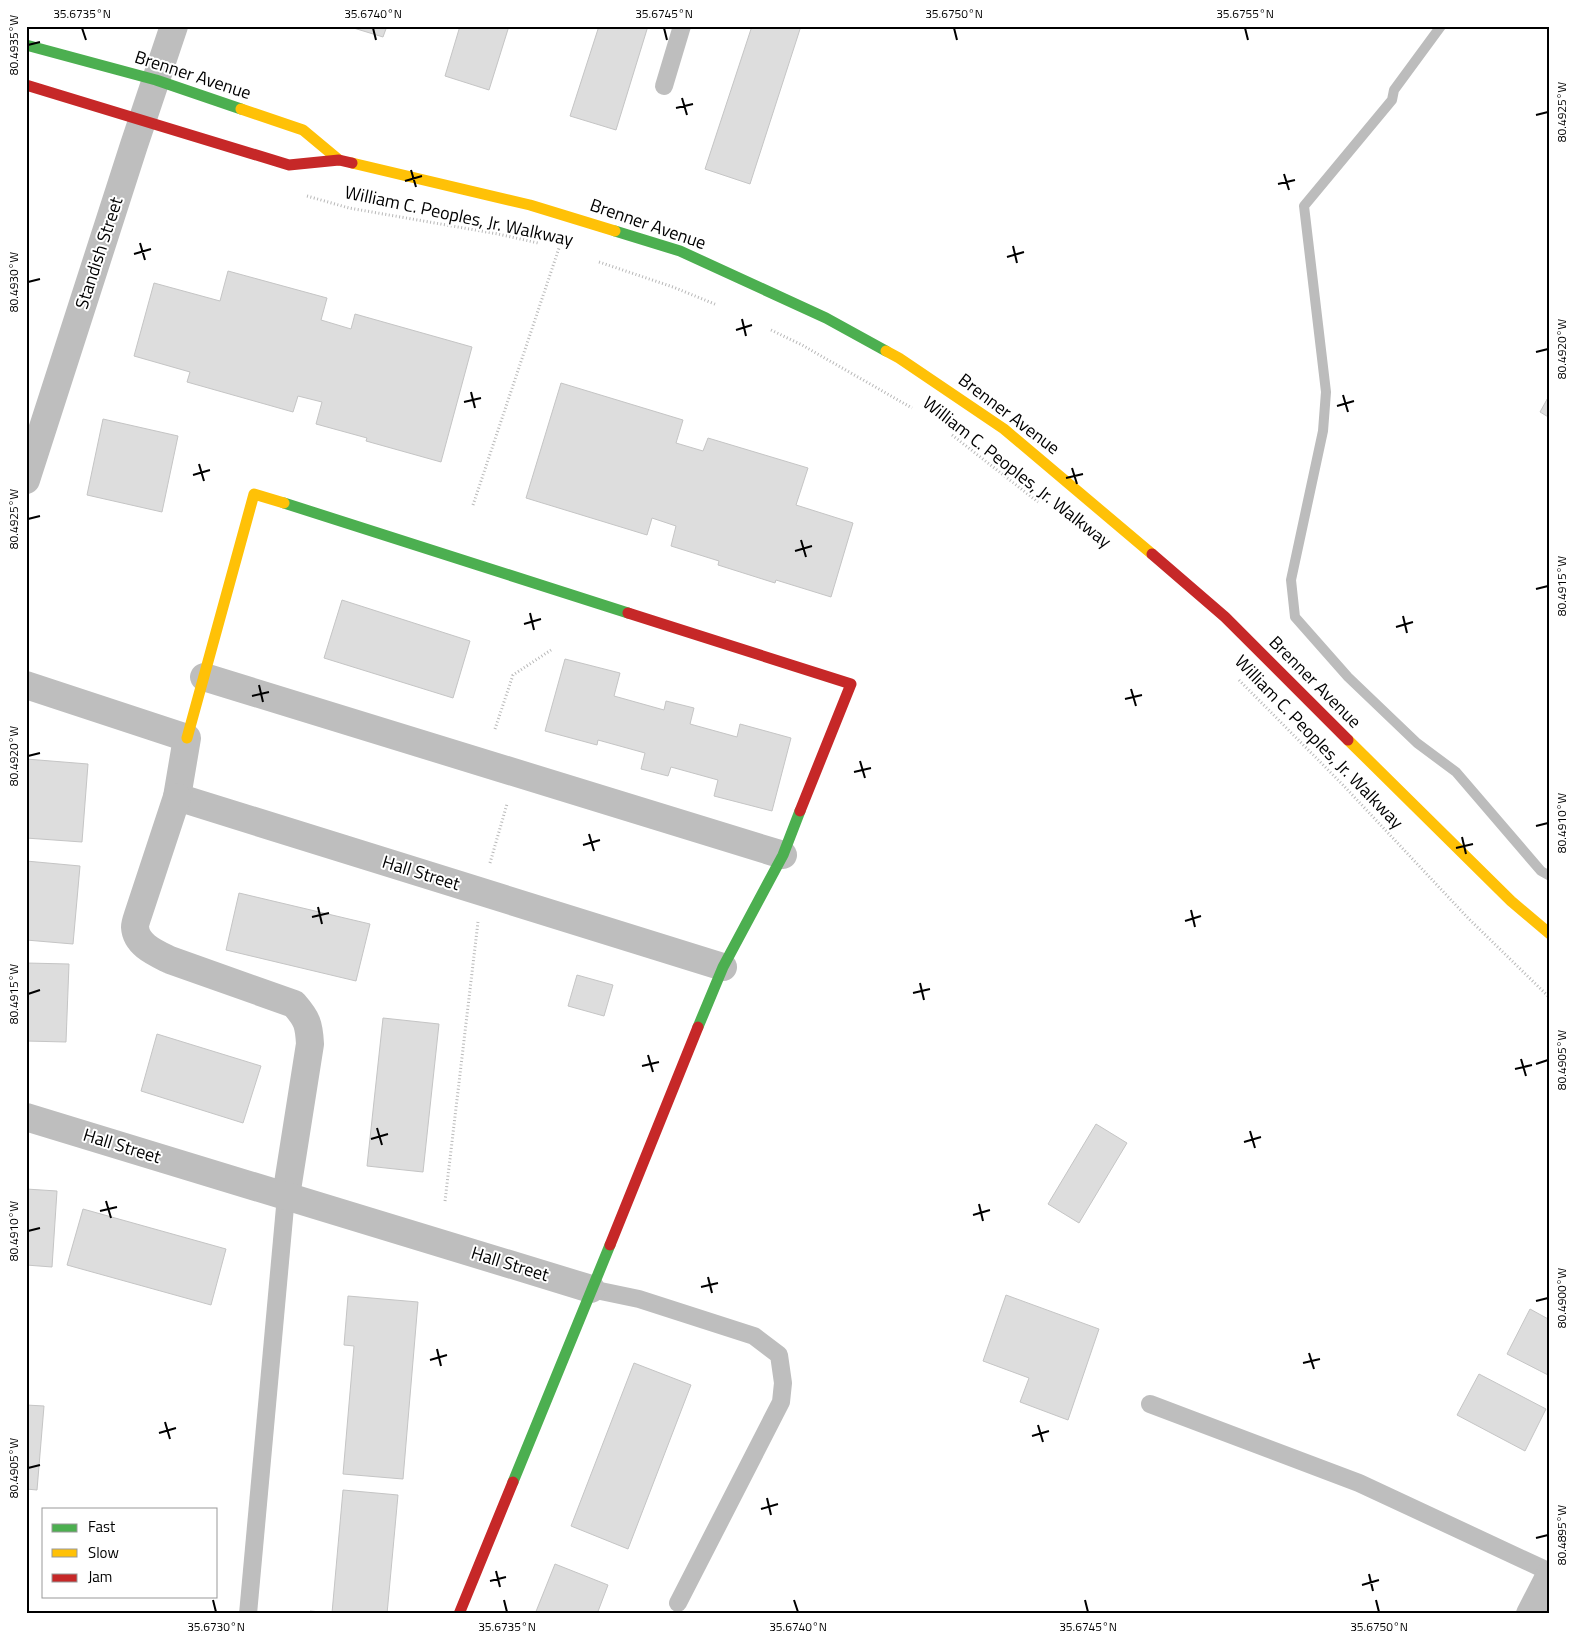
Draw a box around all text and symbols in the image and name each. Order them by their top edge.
text: 35.6735°N [53,4,111,23]
text: 35.6740°N [344,4,402,23]
text: 35.6745°N [635,4,693,23]
text: 35.6750°N [925,4,983,23]
text: 35.6755°N [1216,4,1274,23]
text: 80.4935°W [4,15,23,75]
street label: Brenner Avenue [131,43,255,106]
text: 80.4925°W [1552,82,1571,142]
street label: William C. Peoples, Jr. Walkway [342,178,576,253]
street label: Brenner Avenue [586,191,710,256]
street label: Standish Street [68,193,130,312]
text: 80.4930°W [4,252,23,312]
text: 80.4920°W [1552,319,1571,379]
street label: Brenner Avenue [953,366,1066,461]
street label: William C. Peoples, Jr. Walkway [917,389,1118,554]
text: 80.4925°W [4,489,23,549]
text: 80.4915°W [1552,556,1571,616]
street label: Brenner Avenue [1263,629,1368,734]
street label: William C. Peoples, Jr. Walkway [1229,648,1410,835]
text: 80.4920°W [4,726,23,786]
text: 80.4910°W [1552,793,1571,853]
street label: Hall Street [379,848,464,897]
text: 80.4915°W [4,964,23,1024]
text: 80.4905°W [1552,1030,1571,1090]
street label: Hall Street [80,1121,165,1170]
text: 80.4910°W [4,1201,23,1261]
street label: Hall Street [468,1239,553,1288]
text: 80.4900°W [1552,1268,1571,1328]
text: 80.4905°W [4,1438,23,1498]
text: 80.4895°W [1552,1505,1571,1565]
legend [42,1508,218,1598]
text: Fast [88,1515,116,1538]
text: Slow [88,1541,119,1564]
text: Jam [88,1565,112,1588]
text: 35.6730°N [187,1617,245,1636]
text: 35.6735°N [478,1617,536,1636]
text: 35.6740°N [769,1617,827,1636]
text: 35.6745°N [1059,1617,1117,1636]
text: 35.6750°N [1350,1617,1408,1636]

